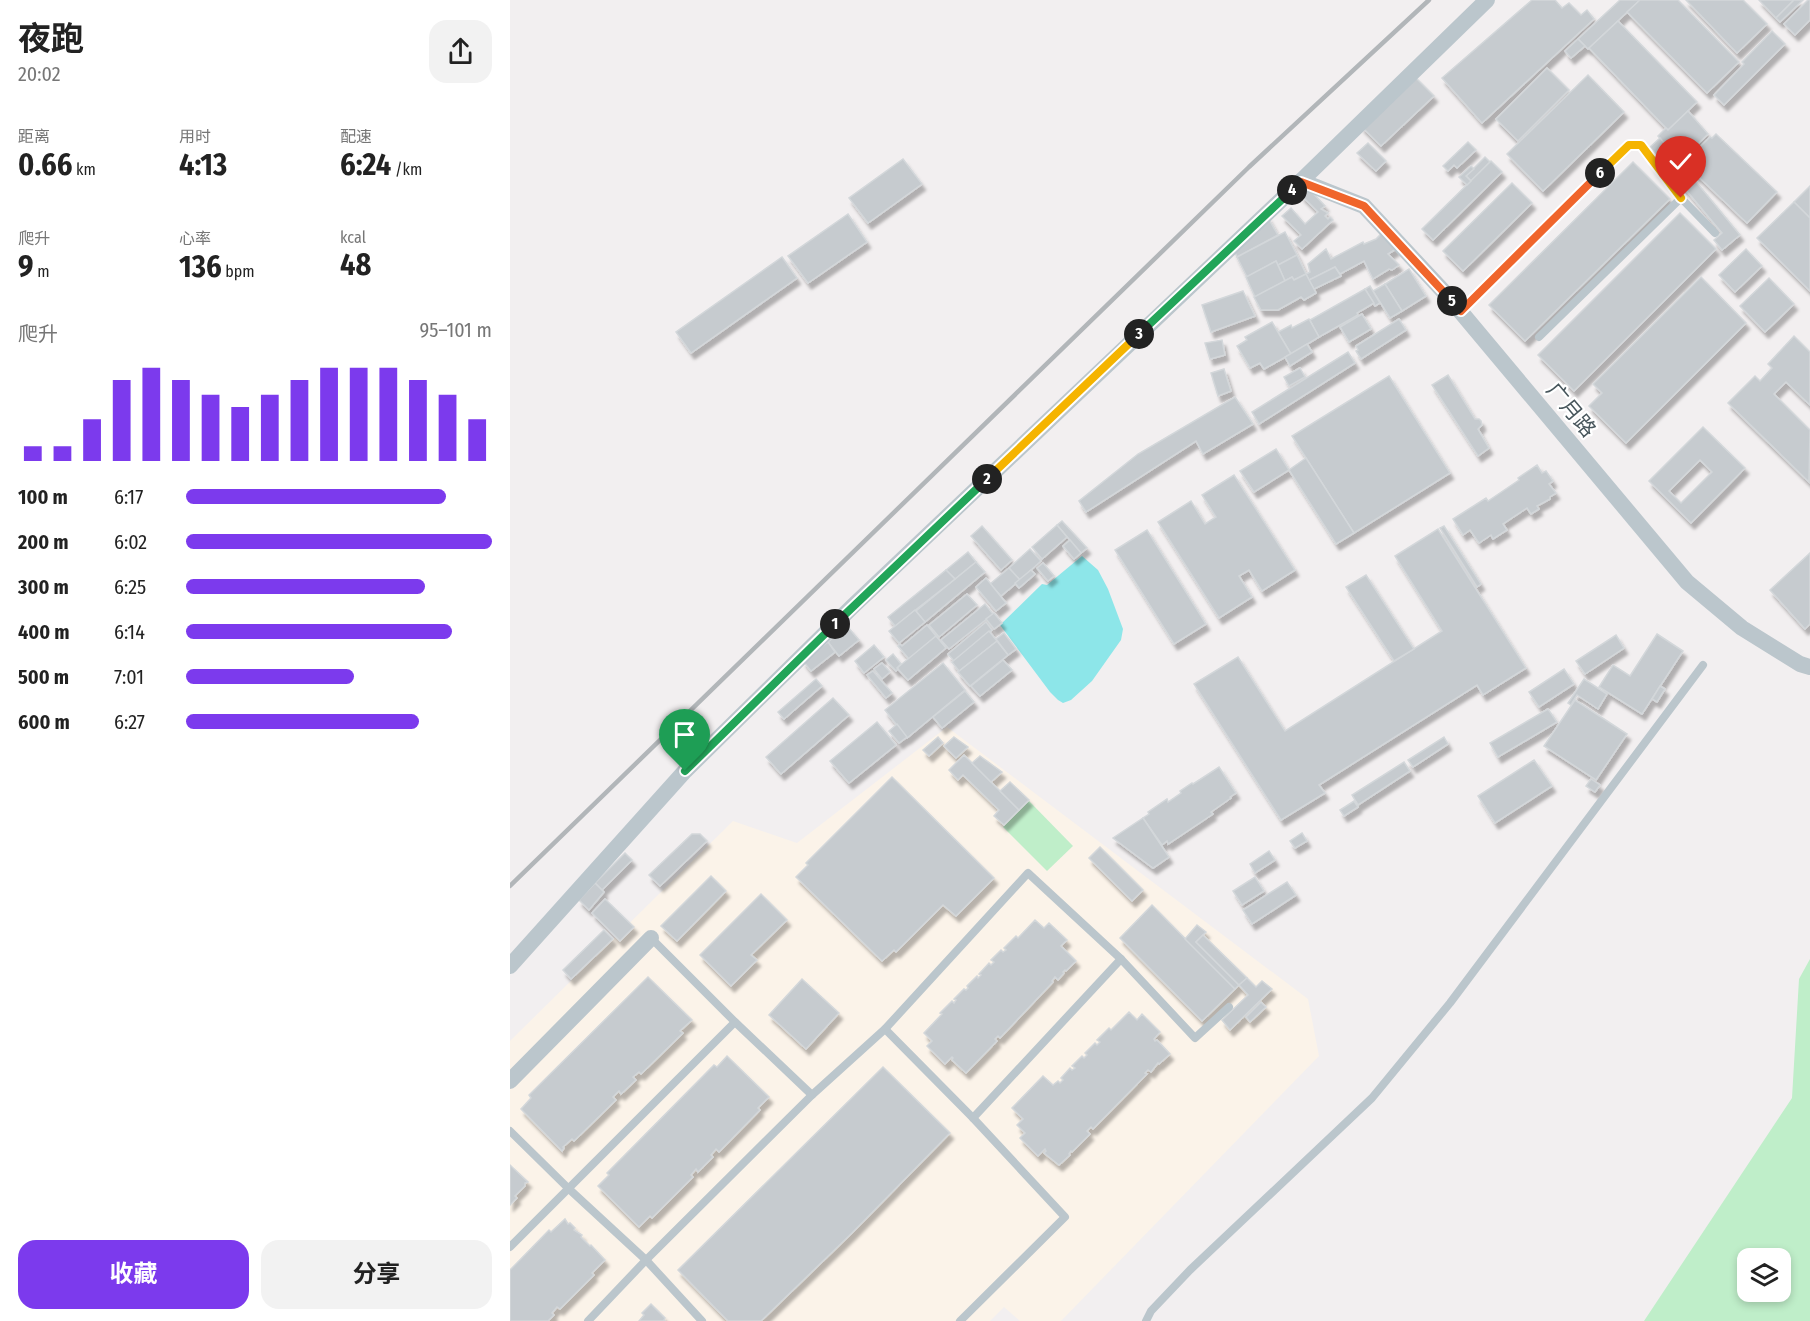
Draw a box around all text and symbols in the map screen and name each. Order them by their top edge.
text: 夜跑 [18,19,84,59]
button: share [429,20,492,83]
text: 20:02 [18,62,61,86]
text: 距离 [18,127,50,146]
text: 用时 [179,127,211,146]
text: 配速 [340,127,372,146]
pin [1655,136,1706,198]
icon: check [1664,145,1697,178]
text: 0.66 [18,147,72,183]
text: 4:13 [179,147,227,183]
text: 6:24 [340,147,391,183]
pin: 6 [1585,158,1615,188]
text: km [72,160,96,179]
text: /km [391,160,422,179]
text: 6 [1596,163,1604,182]
pin: 4 [1277,175,1307,205]
text: 4 [1288,180,1296,199]
text: kcal [340,228,366,247]
text: 爬升 [18,229,50,248]
text: 心率 [179,229,211,248]
text: 48 [340,247,371,283]
text: 9 [18,249,34,285]
text: 136 [179,249,222,285]
text: m [34,262,50,281]
text: bpm [222,262,255,281]
pin: 5 [1437,286,1467,316]
text: 5 [1448,291,1456,310]
text: 95–101 m [419,318,492,342]
pin: 3 [1124,319,1154,349]
text: 爬升 [18,322,58,346]
text: 3 [1135,324,1143,343]
street label: 广月路 [1541,378,1601,442]
pin: 2 [972,464,1002,494]
text: 2 [983,469,991,488]
text: 100 m [18,485,68,509]
text: 6:17 [114,485,143,509]
text: 200 m [18,530,69,554]
text: 6:02 [114,530,147,554]
text: 300 m [18,575,69,599]
text: 6:25 [114,575,146,599]
pin: 1 [820,609,850,639]
text: 1 [832,614,838,633]
text: 400 m [18,620,70,644]
text: 6:14 [114,620,145,644]
text: 500 m [18,665,69,689]
text: 7:01 [114,665,144,689]
pin [659,709,710,771]
text: 600 m [18,710,70,734]
text: 6:27 [114,710,145,734]
icon: arrive [668,718,701,751]
button: 收藏 [18,1240,249,1309]
button: 分享 [261,1240,492,1309]
map controls [1737,1248,1791,1302]
button: layers [1737,1248,1791,1302]

